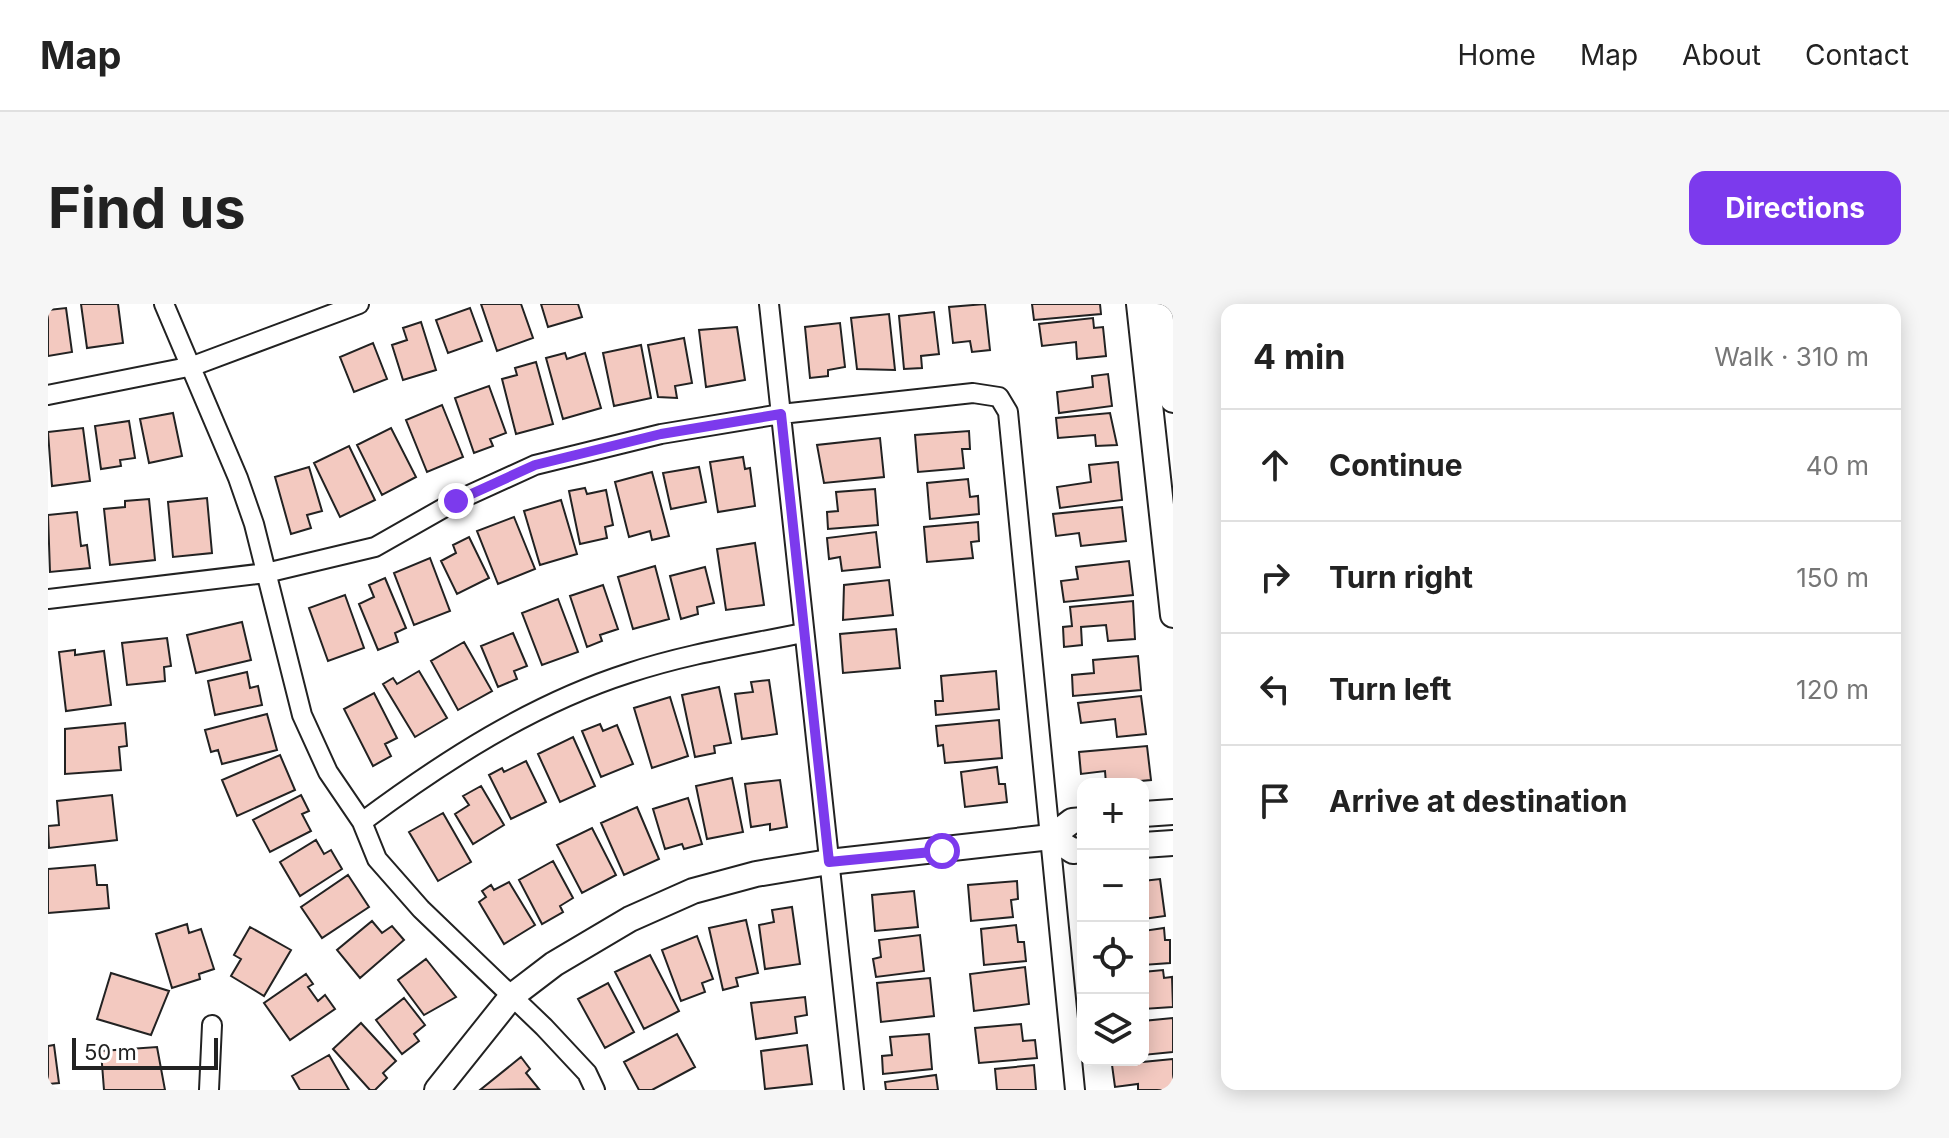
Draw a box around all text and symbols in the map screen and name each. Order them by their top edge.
text: Map [40,32,121,78]
text: Home [1457,38,1536,72]
text: Map [1580,38,1638,72]
text: About [1682,38,1761,72]
text: Contact [1805,38,1909,72]
button: Directions [1689,171,1901,245]
text: Find us [48,174,246,242]
text: 4 min [1253,336,1345,377]
text: Walk · 310 m [1714,341,1869,372]
icon: ahead [1253,443,1297,487]
text: Continue [1329,447,1463,483]
text: 40 m [1806,450,1869,481]
route end [438,483,474,519]
icon: right [1253,555,1297,599]
text: Turn right [1329,559,1473,595]
text: 150 m [1796,562,1869,593]
icon: left [1253,667,1297,711]
text: Turn left [1329,671,1451,707]
text: 120 m [1796,674,1869,705]
map controls [1077,778,1149,1066]
button: + [1077,778,1149,850]
icon: arrive [1253,779,1297,823]
text: Arrive at destination [1329,783,1627,819]
route start [924,833,960,869]
button: − [1077,850,1149,922]
button: locate [1077,922,1149,994]
button: layers [1077,994,1149,1066]
scale bar [72,1034,218,1070]
text: 50 m [84,1039,137,1065]

